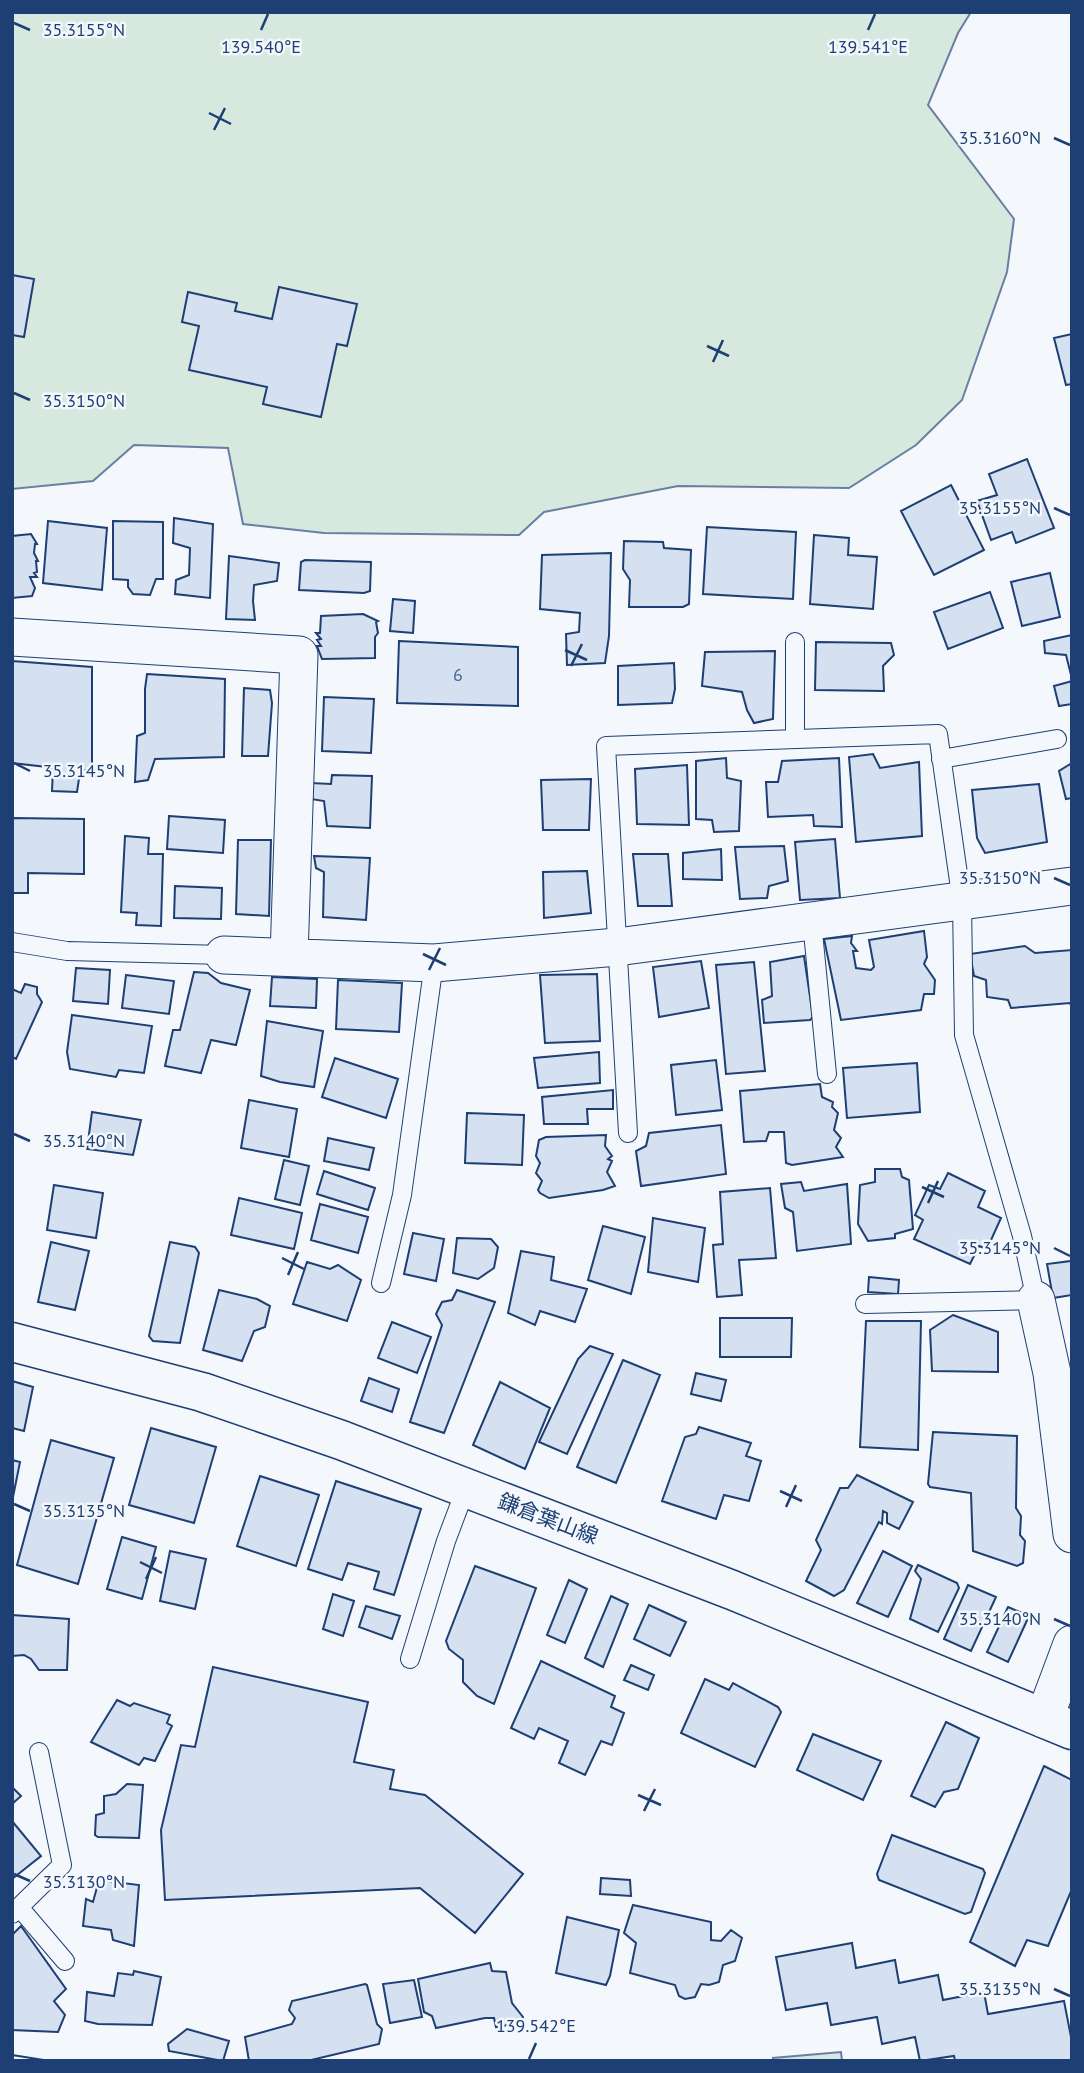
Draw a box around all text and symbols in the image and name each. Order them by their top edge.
text: 35.3155°N [43,18,125,41]
text: 139.540°E [221,35,301,58]
text: 139.541°E [828,35,908,58]
text: 35.3160°N [959,126,1041,149]
text: 35.3150°N [43,389,125,412]
text: 35.3155°N [959,496,1041,519]
house number: 6 [453,663,463,686]
text: 35.3145°N [43,759,125,782]
text: 35.3150°N [959,866,1041,889]
text: 35.3140°N [43,1129,125,1152]
text: 35.3145°N [959,1236,1041,1259]
street label: 鎌倉葉山線 [494,1487,602,1550]
text: 35.3135°N [43,1499,125,1522]
text: 35.3140°N [959,1607,1041,1630]
text: 35.3130°N [43,1870,125,1893]
text: 35.3135°N [959,1977,1041,2000]
text: 139.542°E [496,2014,576,2037]

